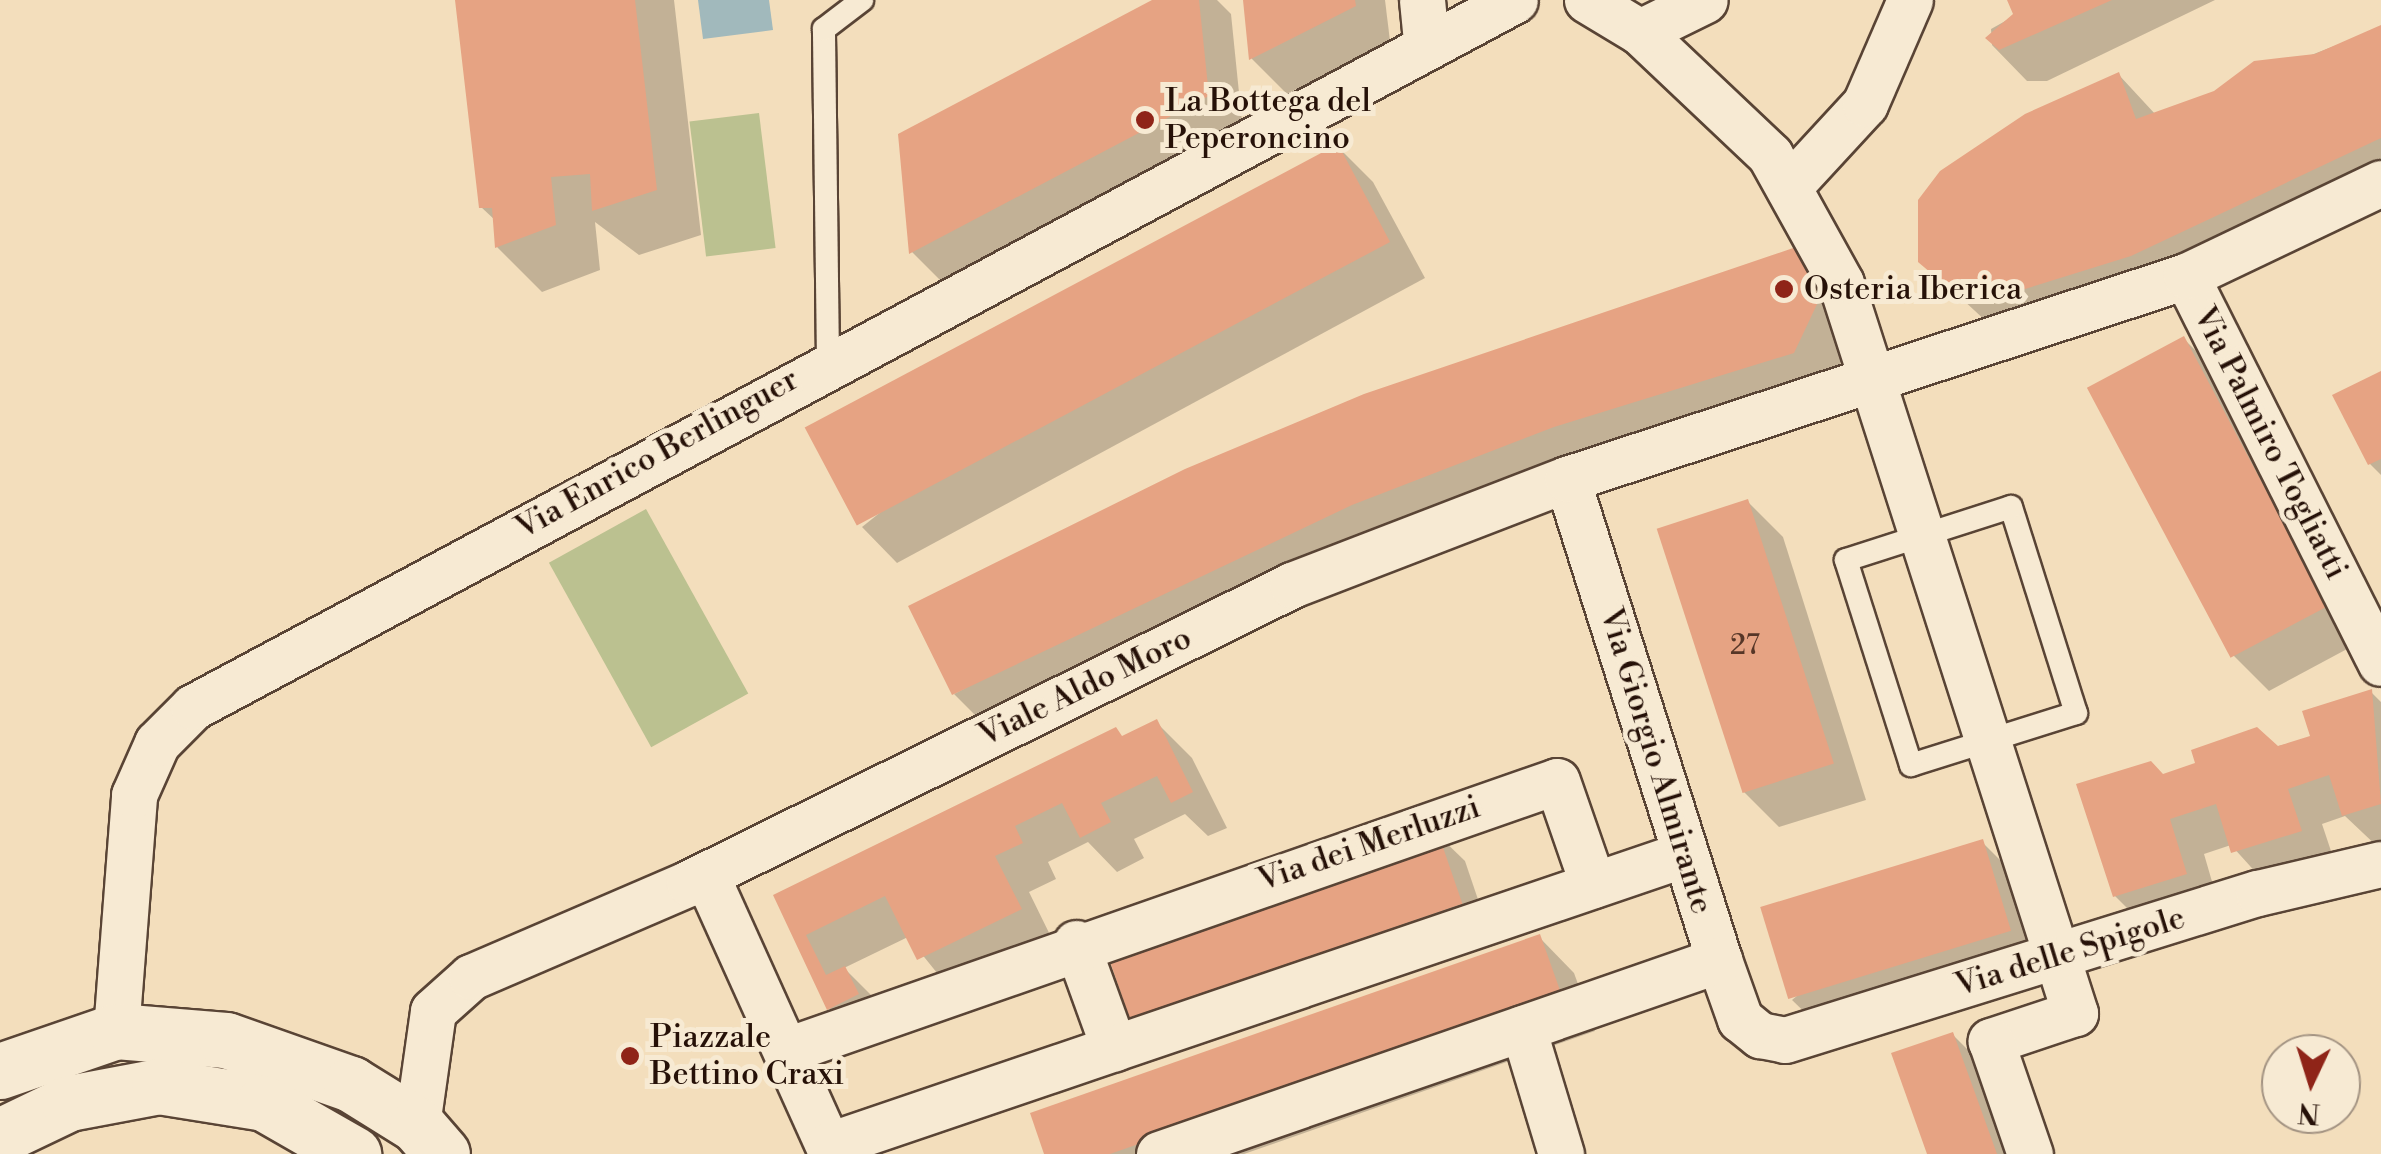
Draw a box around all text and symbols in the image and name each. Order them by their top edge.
place label: La Bottega del Peperoncino [1165,83,1371,158]
marker: La Bottega del Peperoncino [1134,109,1156,131]
place label: Osteria Iberica [1804,270,2022,308]
marker: Osteria Iberica [1773,278,1795,300]
street label: Via Palmiro Togliatti [2185,300,2355,586]
street label: Via Enrico Berlinguer [509,360,805,548]
street label: Via Giorgio Almirante [1591,603,1721,919]
street label: Viale Aldo Moro [972,619,1198,755]
house number: 27 [1730,629,1760,663]
street label: Via dei Merluzzi [1253,788,1485,900]
street label: Via delle Spigole [1951,899,2189,1005]
place label: Piazzale Bettino Craxi [650,1019,844,1094]
north arrow [2261,1034,2361,1134]
marker: Piazzale Bettino Craxi [619,1045,641,1067]
text: N [2297,1094,2321,1131]

